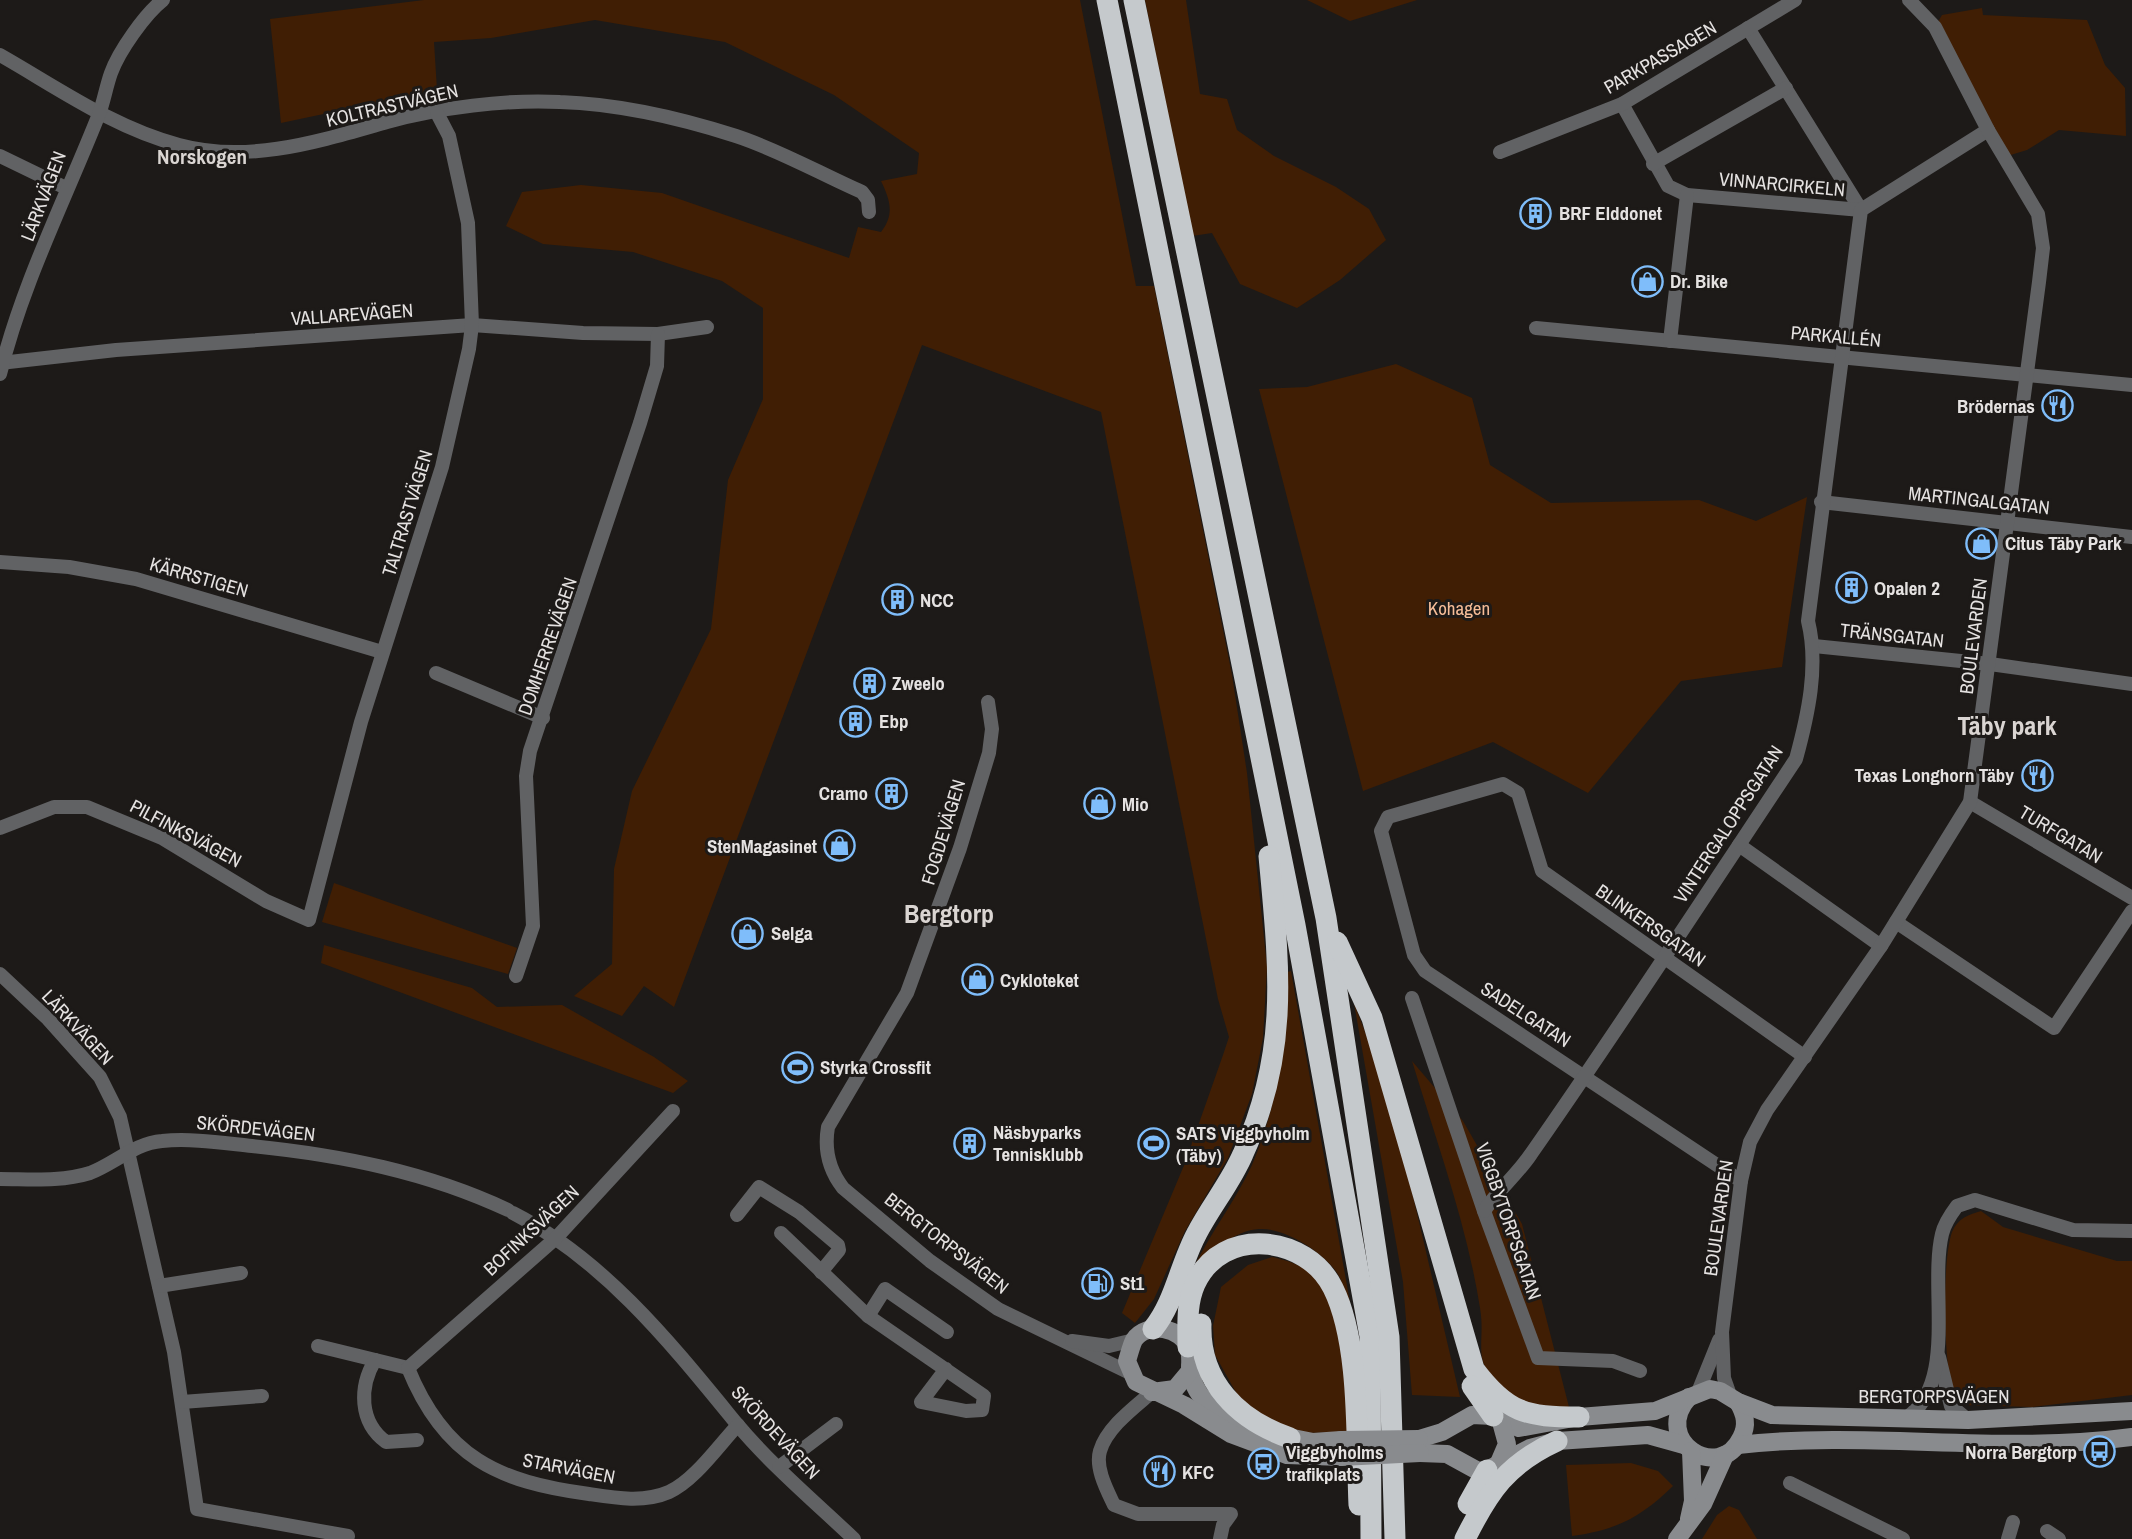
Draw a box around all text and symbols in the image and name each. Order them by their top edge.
street label: PARKPASSAGEN [1599,14,1721,100]
street label: KOLTRASTVÄGEN [324,77,460,133]
district label: Norskogen [157,142,247,171]
street label: LÄRKVÄGEN [14,147,72,245]
street label: VINNARCIRKELN [1718,166,1846,202]
building icon: BRF Elddonet [1519,196,1553,230]
place label: BRF Elddonet [1559,200,1662,226]
shop icon: Dr. Bike [1630,264,1664,298]
place label: Dr. Bike [1670,268,1728,294]
street label: VALLAREVÄGEN [290,297,414,331]
street label: PARKALLÉN [1790,319,1882,353]
restaurant icon: Brödernas [2041,389,2075,423]
place label: Brödernas [1957,393,2035,419]
street label: TALTRASTVÄGEN [375,447,439,579]
street label: MARTINGALGATAN [1907,480,2051,520]
shop icon: Citus Täby Park [1965,526,1999,560]
place label: Citus Täby Park [2005,530,2122,556]
street label: KÄRRSTIGEN [147,551,251,603]
building icon: Opalen 2 [1834,571,1868,605]
street label: DOMHERREVÄGEN [511,574,583,718]
place label: Opalen 2 [1874,575,1940,601]
street label: BOULEVARDEN [1953,577,1993,695]
building icon: NCC [880,583,914,617]
place label: NCC [920,587,954,613]
park label: Kohagen [1428,595,1490,621]
street label: TRÄNSGATAN [1839,617,1945,653]
building icon: Zweelo [852,666,886,700]
place label: Zweelo [892,670,945,696]
building icon: Ebp [839,704,873,738]
place label: Ebp [879,708,908,734]
district label: Täby park [1957,708,2057,743]
street label: VINTERGALOPPSGATAN [1667,740,1789,908]
restaurant icon: Texas Longhorn Täby [2020,758,2054,792]
place label: Texas Longhorn Täby [1854,762,2014,788]
building icon: Cramo [874,776,908,810]
street label: FOGDEVÄGEN [915,776,971,888]
place label: Cramo [819,780,868,806]
shop icon: Mio [1082,787,1116,821]
place label: Mio [1122,791,1149,817]
street label: PILFINKSVÄGEN [126,793,246,873]
street label: TURFGATAN [2014,799,2108,869]
shop icon: StenMagasinet [823,829,857,863]
place label: StenMagasinet [707,833,817,859]
street label: BLINKERSGATAN [1591,878,1711,972]
district label: Bergtorp [904,896,994,931]
shop icon: Selga [731,916,765,950]
place label: Selga [771,920,813,946]
shop icon: Cykloteket [960,963,994,997]
place label: Cykloteket [1000,967,1079,993]
street label: SADELGATAN [1476,975,1576,1053]
street label: LÄRKVÄGEN [36,984,120,1070]
sports icon: Styrka Crossfit [780,1050,814,1084]
place label: Styrka Crossfit [820,1054,931,1080]
street label: SKÖRDEVÄGEN [195,1109,317,1147]
place label: Näsbyparks Tennisklubb [993,1119,1084,1167]
place label: SATS Viggbyholm (Täby) [1176,1120,1310,1168]
building icon: Näsbyparks Tennisklubb [953,1126,987,1160]
sports icon: SATS Viggbyholm (Täby) [1136,1127,1170,1161]
street label: VIGGBYTORPSGATAN [1470,1139,1548,1303]
street label: BOULEVARDEN [1697,1158,1739,1278]
street label: BOFINKSVÄGEN [478,1179,584,1281]
street label: BERGTORPSVÄGEN [880,1186,1014,1300]
fuel station icon: St1 [1080,1266,1114,1300]
place label: St1 [1120,1270,1145,1296]
street label: SKÖRDEVÄGEN [726,1380,826,1484]
street label: BERGTORPSVÄGEN [1859,1383,2009,1409]
bus stop icon: Norra Bergtorp [2083,1435,2117,1469]
place label: Viggbyholms trafikplats [1286,1439,1384,1487]
place label: Norra Bergtorp [1965,1439,2077,1465]
street label: STARVÄGEN [521,1446,617,1490]
bus stop icon: Viggbyholms trafikplats [1246,1446,1280,1480]
restaurant icon: KFC [1142,1455,1176,1489]
place label: KFC [1182,1459,1214,1485]

